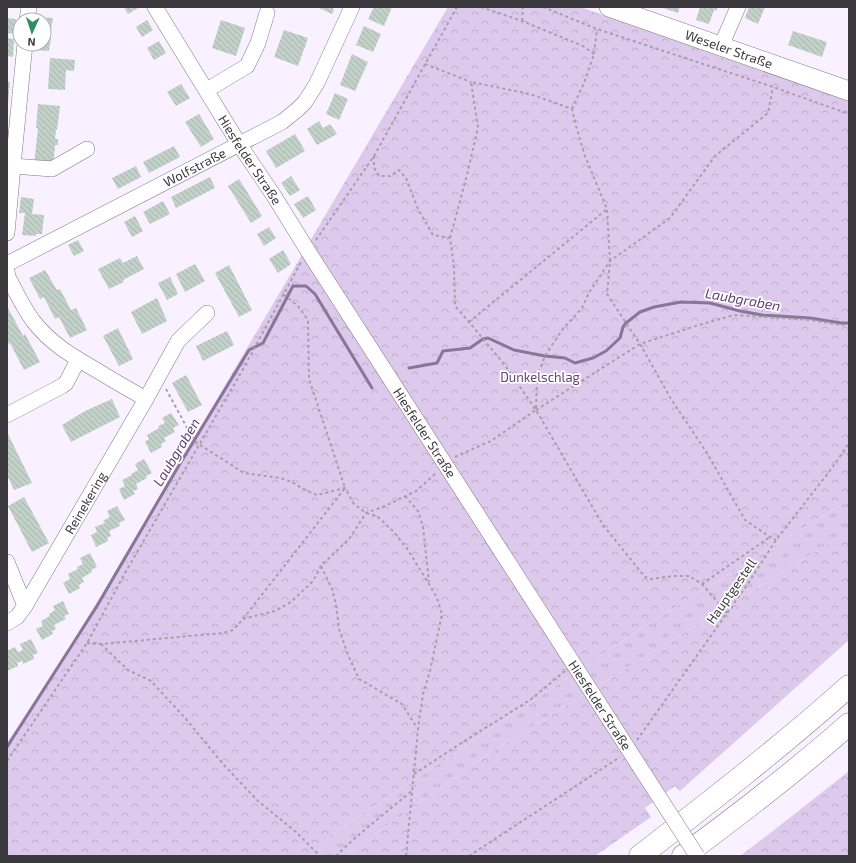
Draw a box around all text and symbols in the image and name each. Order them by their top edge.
north arrow [12,12,52,52]
street label: Weseler Straße [683,26,775,72]
text: N [27,36,36,49]
street label: Hiesfelder Straße [215,112,285,207]
street label: Wolfstraße [161,144,228,190]
water label: Laubgraben [704,284,782,314]
park label: Dunkelschlag [500,369,580,385]
street label: Hiesfelder Straße [390,385,460,481]
water label: Laubgraben [149,415,203,489]
street label: Reinekering [61,469,110,537]
street label: Hauptgestell [703,555,759,627]
street label: Hiesfelder Straße [565,657,635,753]

